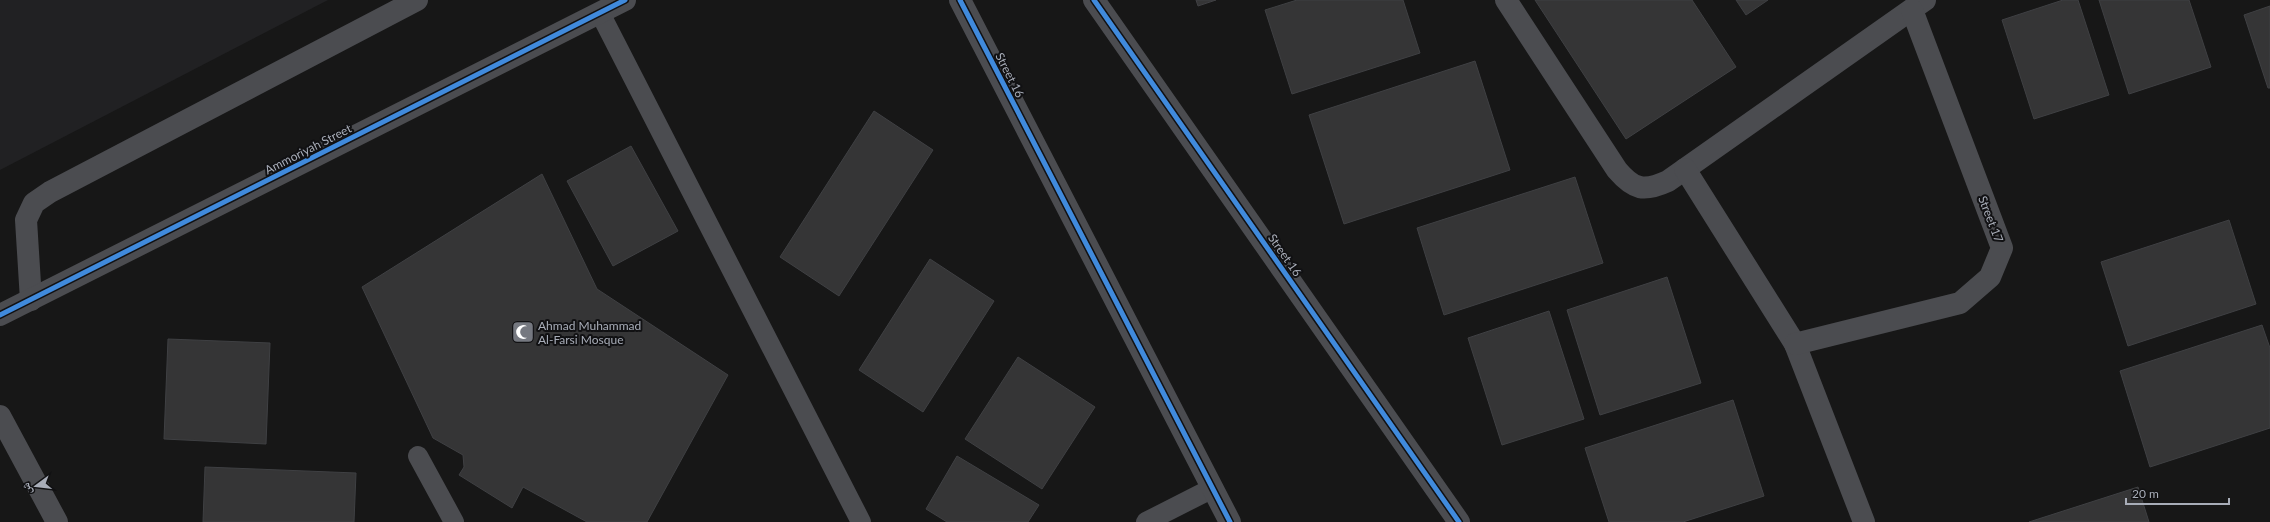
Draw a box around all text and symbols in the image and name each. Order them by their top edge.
street label: Street 16 [992,50,1028,100]
street label: Ammoriyah Street [262,120,354,177]
street label: Street 17 [1975,194,2007,244]
street label: Street 16 [1265,231,1305,279]
place label: Ahmad Muhammad Al-Farsi Mosque [538,318,641,347]
mosque icon: Ahmad Muhammad Al-Farsi Mosque [510,319,536,345]
north arrow [16,466,56,506]
scale bar [2126,480,2229,506]
text: ش [18,481,36,496]
text: 20 m [2132,486,2159,501]

